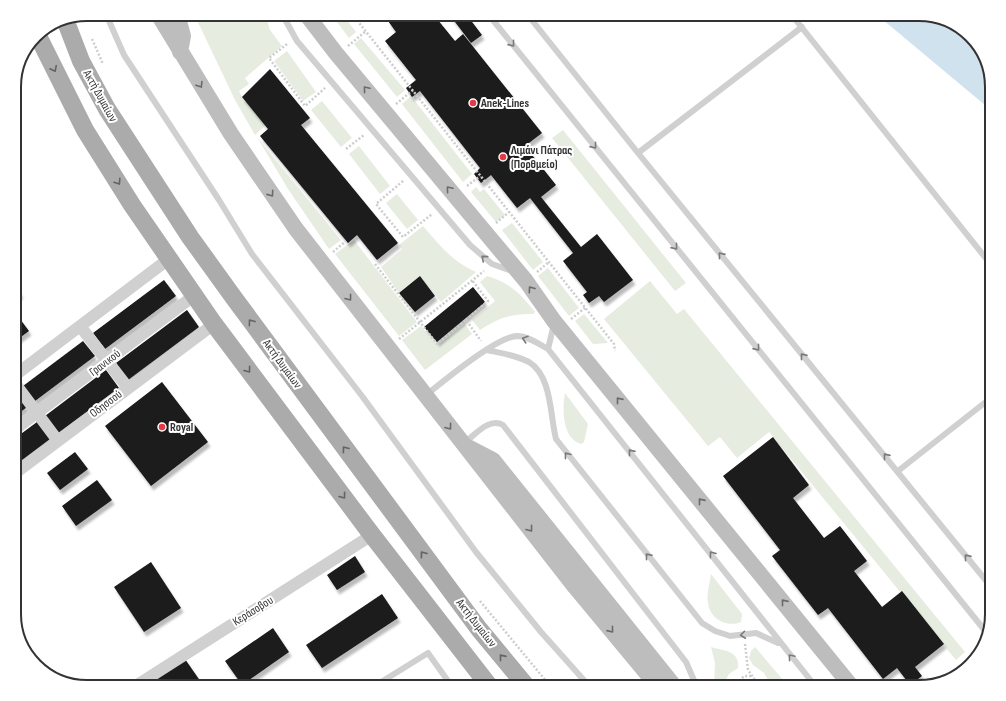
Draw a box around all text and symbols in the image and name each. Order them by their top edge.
one-way arrow [508,40,515,47]
one-way arrow [49,65,57,73]
street label: Ακτή Δυμαίων [79,67,121,125]
one-way arrow [196,81,203,88]
one-way arrow [363,86,370,94]
place label: Anek-Lines [480,96,529,111]
marker: Anek-Lines [468,98,478,108]
one-way arrow [589,141,596,148]
place label: Λιμάνι Πάτρας (Πορθμείο) [510,143,572,172]
marker: Λιμάνι Πάτρας (Πορθμείο) [498,152,508,162]
one-way arrow [113,178,121,185]
one-way arrow [447,186,454,193]
one-way arrow [266,190,274,197]
one-way arrow [670,243,677,250]
one-way arrow [718,252,725,260]
one-way arrow [481,255,489,262]
one-way arrow [529,287,536,294]
one-way arrow [344,294,351,301]
one-way arrow [249,320,256,327]
one-way arrow [521,335,528,343]
street label: Ακτή Δυμαίων [259,336,305,392]
one-way arrow [752,344,759,351]
street label: Γρανικού [86,346,124,380]
one-way arrow [801,353,808,360]
one-way arrow [243,365,250,372]
street label: Οδησσού [87,387,125,421]
one-way arrow [617,398,624,405]
place label: Royal [170,420,193,435]
marker: Royal [157,422,167,432]
one-way arrow [445,422,452,429]
one-way arrow [343,447,350,454]
one-way arrow [628,450,635,457]
one-way arrow [565,452,572,459]
one-way arrow [883,454,890,461]
one-way arrow [338,492,345,499]
one-way arrow [699,498,706,506]
one-way arrow [525,524,532,531]
one-way arrow [421,551,428,558]
one-way arrow [710,552,717,559]
one-way arrow [646,554,653,561]
one-way arrow [965,555,972,562]
street label: Κεράσοβου [230,593,276,629]
street label: Ακτή Δυμαίων [452,595,500,650]
one-way arrow [781,599,788,606]
one-way arrow [607,625,614,633]
one-way arrow [740,630,746,639]
one-way arrow [499,654,506,661]
one-way arrow [789,654,796,662]

